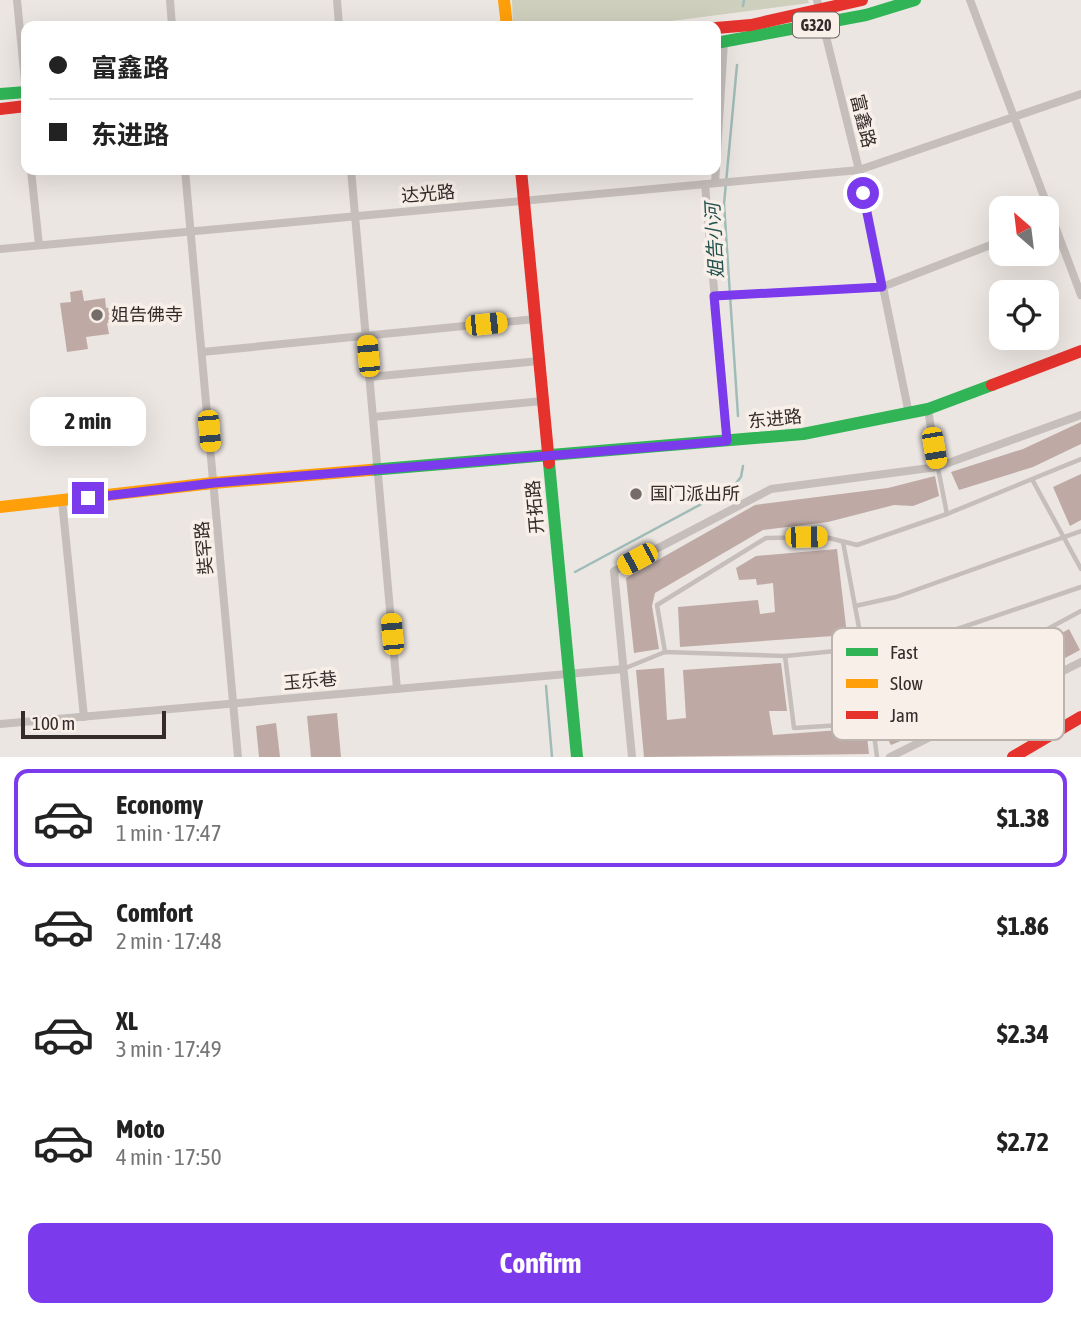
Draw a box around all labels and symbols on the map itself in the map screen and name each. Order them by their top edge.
road number: G320 [793,13,839,38]
street label: 富鑫路 [847,92,880,150]
route start [847,177,879,209]
street label: 达光路 [400,181,456,206]
north arrow [989,196,1059,266]
water label: 姐告小河 [701,198,727,280]
place label: 姐告佛寺 [111,304,183,325]
marker: 姐告佛寺 [89,307,105,323]
car [465,311,508,337]
car [356,334,381,378]
callout: 2 min [30,396,146,446]
street label: 东进路 [747,405,803,432]
car [197,409,222,453]
car [921,425,948,471]
street label: 开拓路 [522,479,547,535]
route end [72,482,104,514]
place label: 国门派出所 [650,483,740,504]
marker: 国门派出所 [628,486,644,502]
street label: 奘罕路 [191,520,216,576]
car [785,526,828,548]
car [614,540,661,578]
car [380,612,405,656]
legend [832,628,1064,740]
text: Fast [890,641,918,663]
street label: 玉乐巷 [282,668,338,693]
text: Slow [890,672,924,694]
text: Jam [890,704,919,726]
scale bar [21,708,166,740]

